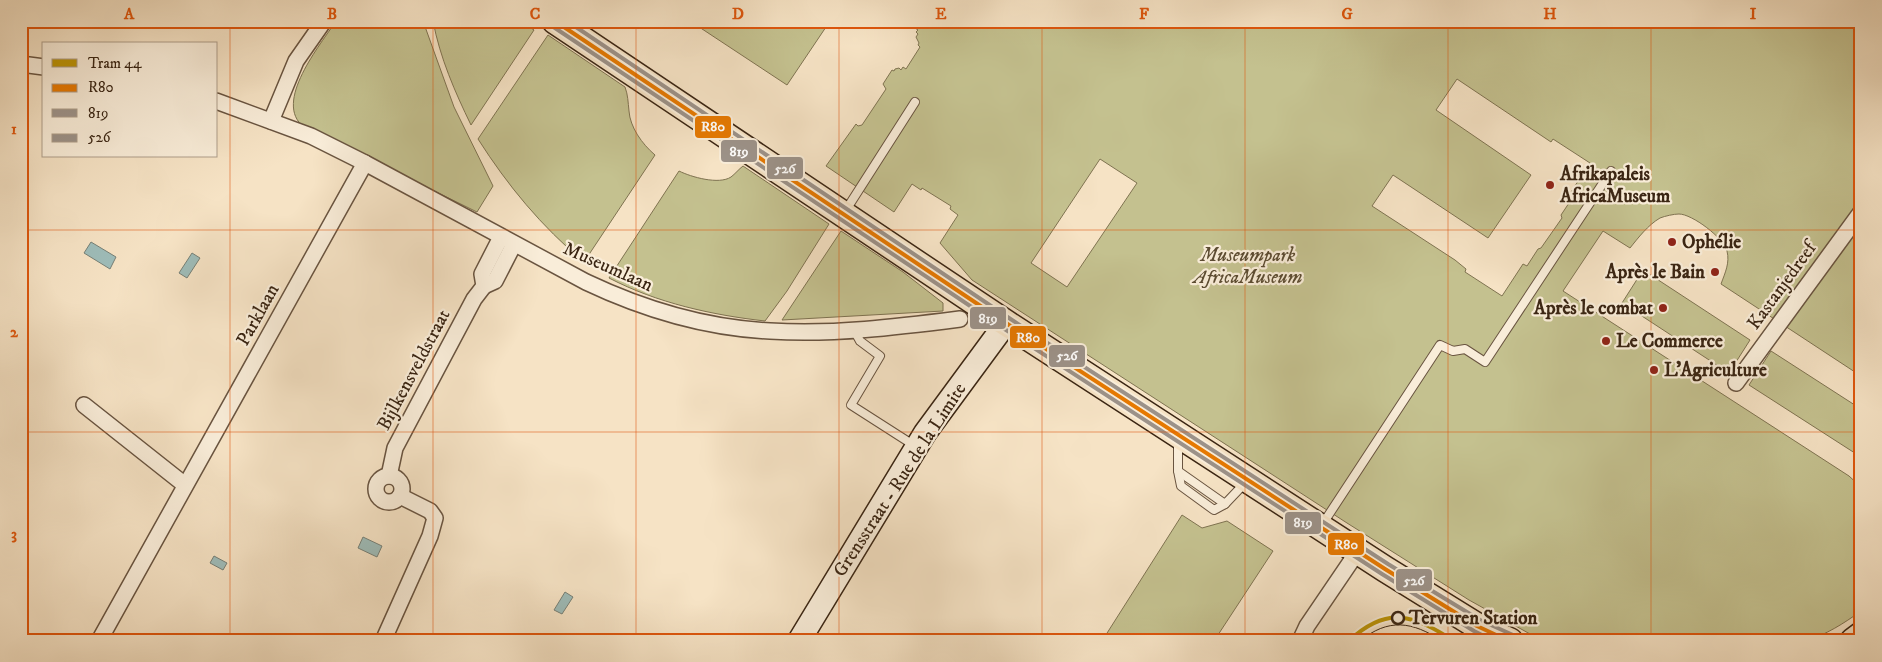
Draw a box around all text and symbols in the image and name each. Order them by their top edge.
text: A [123,4,135,24]
text: B [327,4,337,24]
text: C [530,4,540,24]
text: D [732,4,744,24]
text: E [935,4,947,24]
text: F [1139,4,1149,24]
text: G [1341,4,1353,24]
text: H [1543,4,1557,24]
text: I [1750,4,1757,24]
legend [42,42,218,158]
text: Tram 44 [88,54,142,73]
text: R80 [88,78,114,97]
text: 819 [88,104,108,123]
line badge: R80 [694,115,732,139]
text: R80 [701,118,725,136]
text: 1 [11,119,17,139]
text: 526 [88,128,112,147]
line badge: 819 [720,139,758,163]
text: 819 [729,143,749,161]
line badge: 526 [766,156,804,180]
text: 526 [773,160,796,178]
place label: Afrikapaleis AfricaMuseum [1559,163,1671,208]
marker: Afrikapaleis AfricaMuseum [1544,179,1556,191]
place label: Ophélie [1682,231,1741,254]
street label: Kastanjedreef [1743,235,1823,334]
marker: Ophélie [1666,236,1678,248]
street label: Museumlaan [560,237,656,297]
park label: Museumpark AfricaMuseum [1192,244,1303,289]
place label: Après le Bain [1605,261,1706,284]
marker: Après le Bain [1709,266,1721,278]
street label: Parklaan [232,280,284,350]
place label: Après le combat [1533,297,1654,320]
marker: Après le combat [1657,302,1669,314]
street label: Bijlkensveldstraat [372,306,456,434]
line badge: 819 [969,306,1007,330]
text: 819 [978,310,998,328]
text: 2 [10,322,19,342]
line badge: R80 [1009,325,1047,349]
text: R80 [1016,329,1040,347]
place label: Le Commerce [1616,330,1723,353]
marker: Le Commerce [1600,335,1612,347]
line badge: 526 [1048,344,1086,368]
text: 526 [1055,347,1078,365]
place label: L'Agriculture [1664,359,1767,382]
marker: L'Agriculture [1648,364,1660,376]
street label: Grensstraat - Rue de la Limite [829,379,971,581]
line badge: 819 [1284,511,1322,535]
text: 819 [1293,514,1313,532]
text: 3 [11,524,17,544]
line badge: R80 [1327,532,1365,556]
text: R80 [1334,536,1358,554]
line badge: 526 [1395,568,1433,592]
text: 526 [1402,572,1425,590]
place label: Tervuren Station [1408,607,1538,630]
marker: Tervuren Station [1391,611,1405,625]

